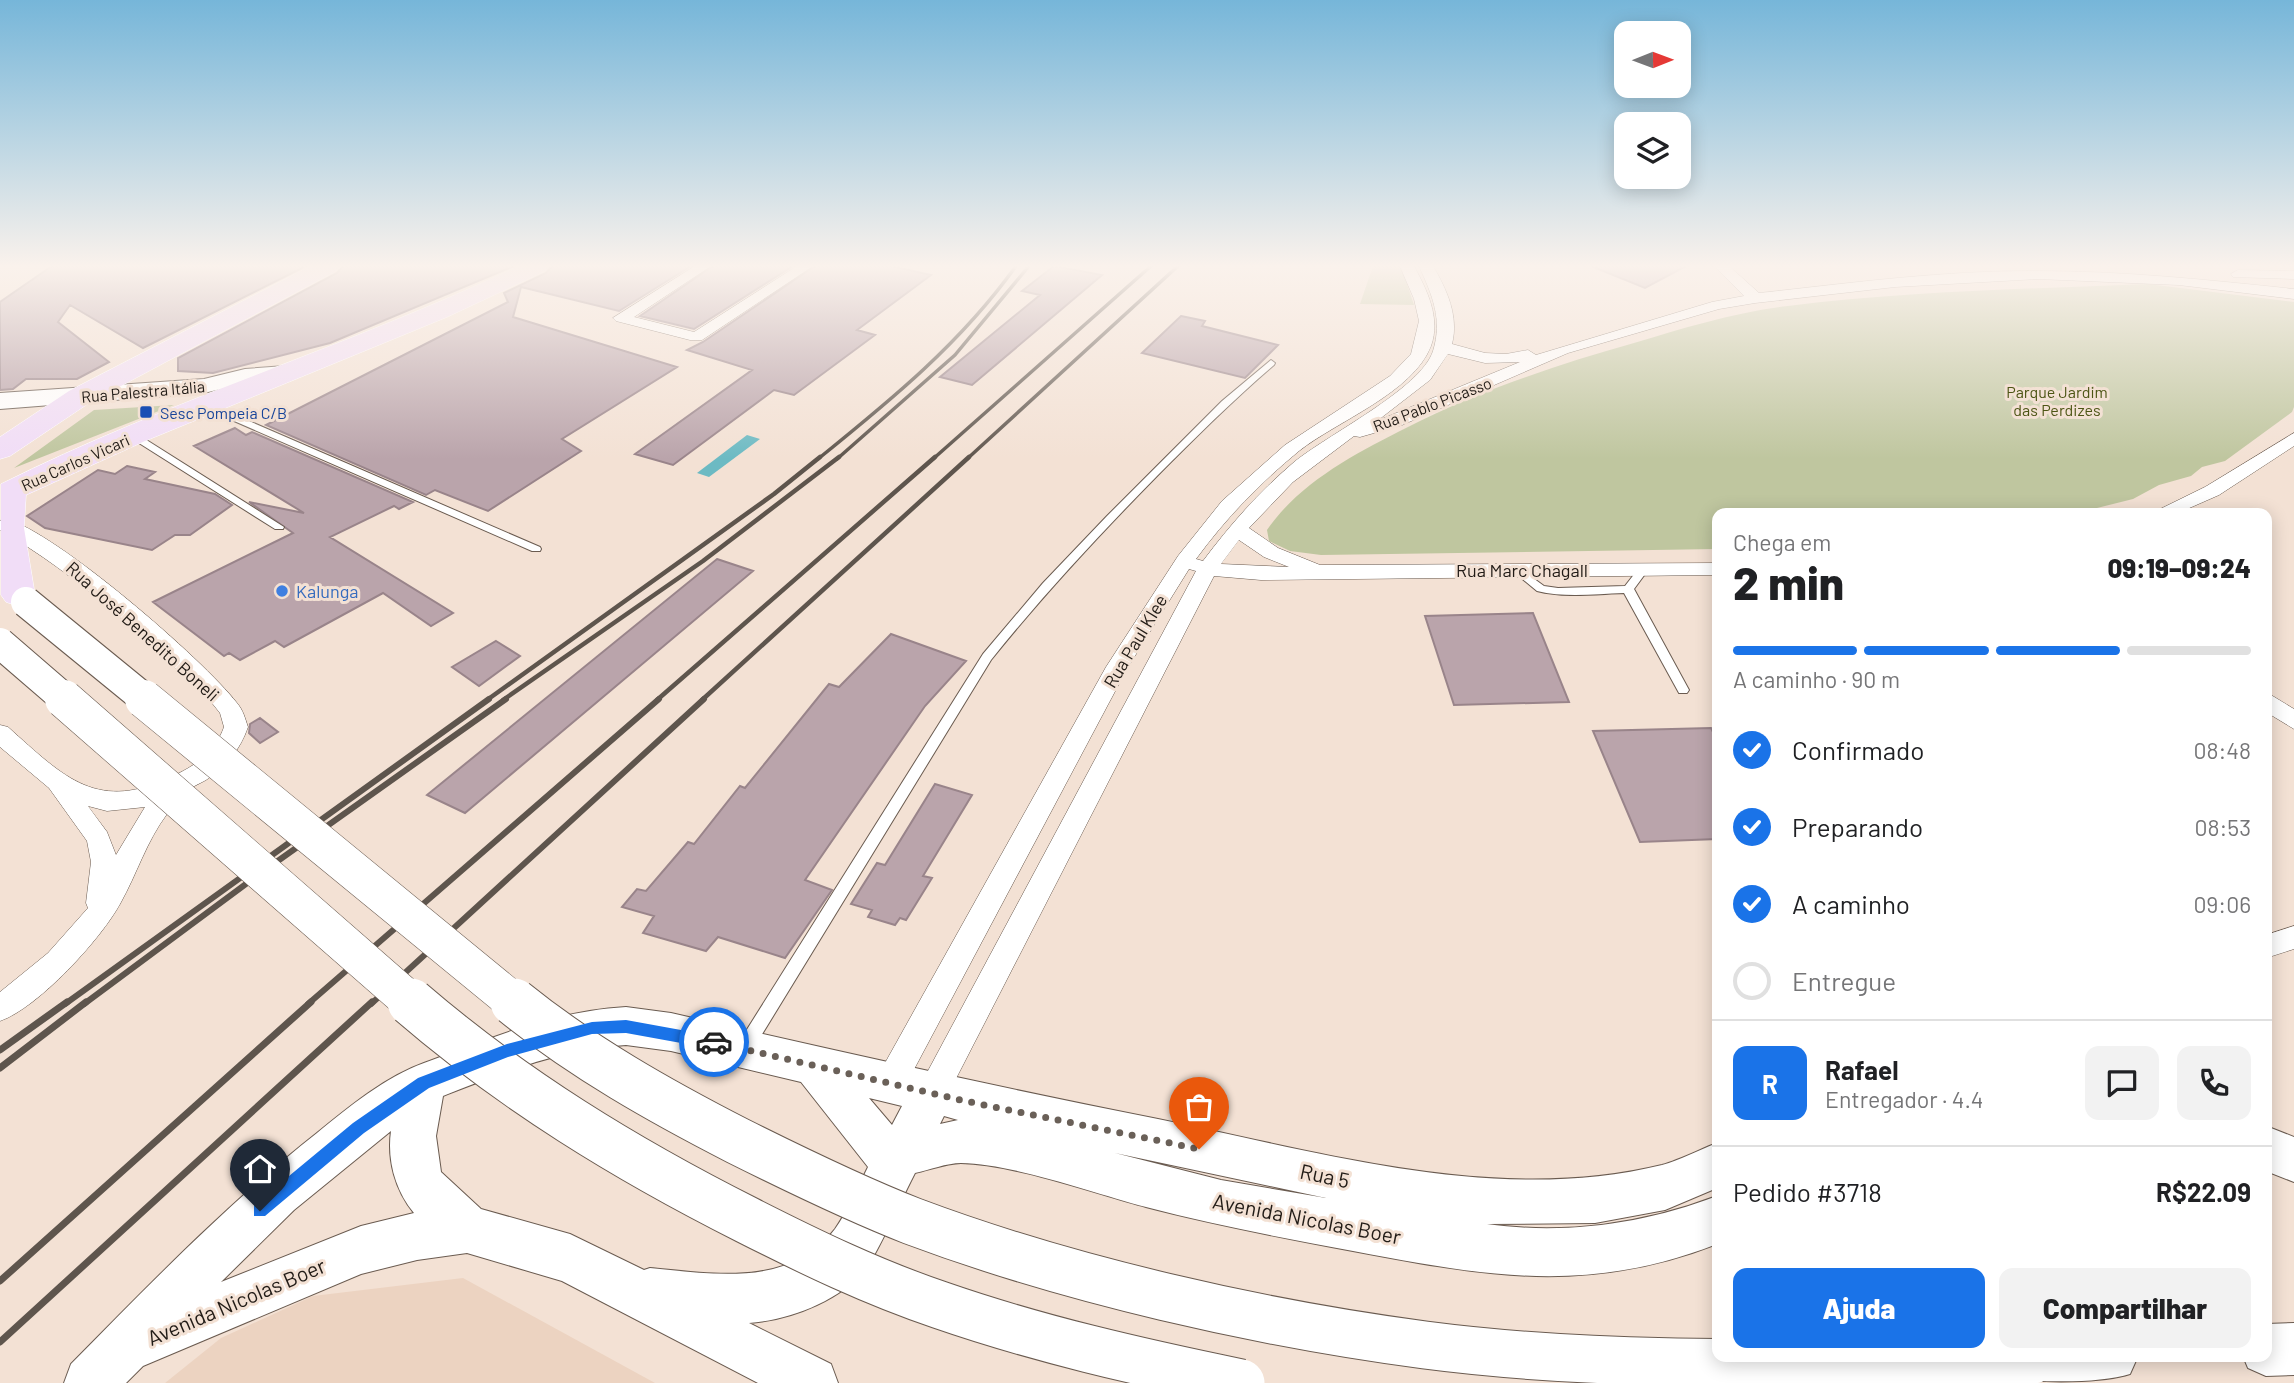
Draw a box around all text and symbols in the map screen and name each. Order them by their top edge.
north arrow [1614,21,1690,98]
map controls [1614,21,1691,189]
button: layers [1614,112,1691,189]
street label: Rua Pablo Picasso [1370,373,1494,435]
street label: Rua Palestra Itália [80,376,206,406]
park label: Parque Jardim das Perdizes [2006,382,2108,419]
place label: Sesc Pompeia C/B [160,403,287,422]
marker: Sesc Pompeia C/B [138,404,154,420]
street label: Rua Carlos Vicari [18,430,132,494]
text: Chega em [1733,528,1831,556]
text: 09:19–09:24 [2107,552,2251,583]
text: 2 min [1733,554,1844,609]
street label: Rua José Benedito Boneli [62,556,224,706]
street label: Rua Marc Chagall [1456,559,1588,581]
place label: Kalunga [296,580,359,602]
marker: Kalunga [274,583,290,599]
street label: Rua Paul Klee [1099,590,1171,692]
text: A caminho · 90 m [1733,665,1900,693]
icon: check [1733,731,1771,769]
text: Confirmado [1792,734,1924,765]
text: 08:48 [2194,736,2251,764]
icon: check [1733,808,1771,846]
text: Preparando [1792,811,1923,842]
text: 08:53 [2195,813,2251,841]
icon: check [1733,885,1771,923]
text: A caminho [1792,888,1910,919]
text: 09:06 [2193,890,2251,918]
text: Entregue [1792,965,1896,996]
courier [679,1007,749,1077]
icon: car [695,1023,733,1061]
button: chat [2085,1046,2159,1120]
button: phone [2177,1046,2251,1120]
text: Rafael [1825,1054,1899,1085]
text: R [1762,1068,1778,1099]
pin [1169,1077,1229,1149]
text: Entregador · 4.4 [1825,1085,1984,1113]
icon: bag [1180,1088,1218,1126]
pin [230,1139,290,1211]
icon: home [241,1150,279,1188]
street label: Rua 5 [1298,1158,1352,1192]
text: Pedido #3718 [1733,1176,1882,1207]
text: R$22.09 [2156,1176,2251,1207]
street label: Avenida Nicolas Boer [1211,1187,1404,1249]
street label: Avenida Nicolas Boer [143,1252,329,1350]
button: Ajuda [1733,1268,1985,1348]
button: Compartilhar [1999,1268,2251,1348]

